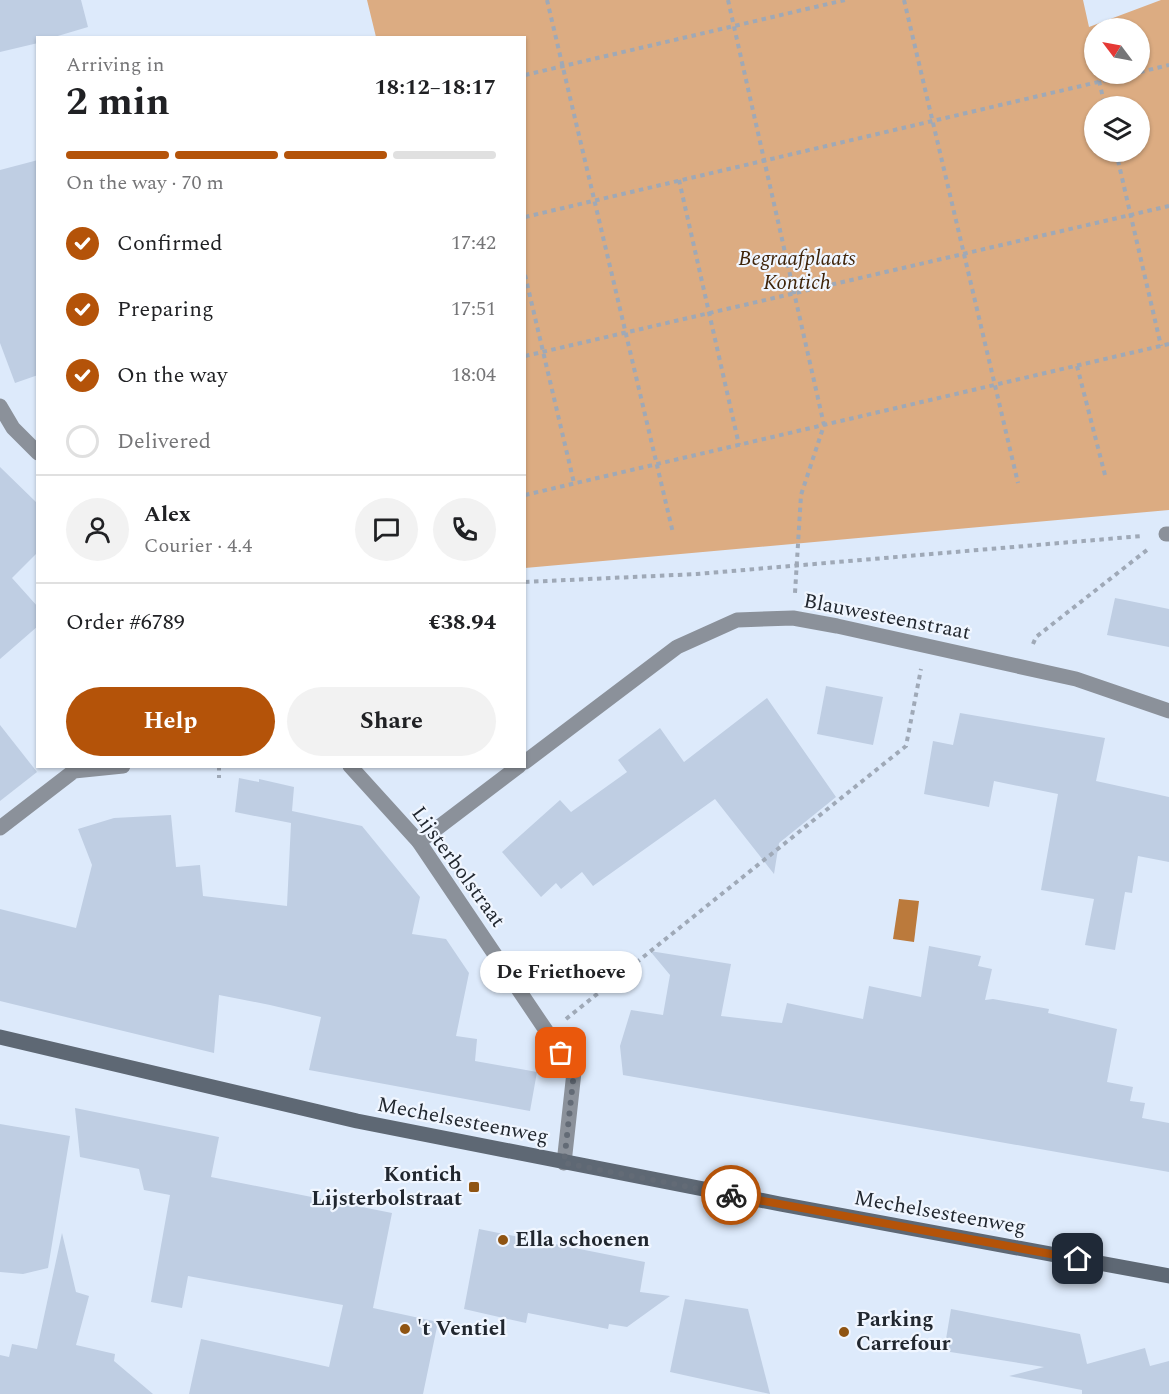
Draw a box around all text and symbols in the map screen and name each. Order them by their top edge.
north arrow [1084,18,1150,84]
map controls [1084,18,1150,162]
text: Arriving in [66,50,164,80]
text: 18:12–18:17 [374,71,496,104]
text: 2 min [66,73,170,132]
button: layers [1084,96,1150,162]
text: On the way · 70 m [66,168,224,198]
icon: check [66,227,99,260]
text: Confirmed [117,227,223,260]
text: 17:42 [451,228,496,258]
park label: Begraafplaats Kontich [738,243,856,299]
icon: check [66,293,99,326]
text: Preparing [117,293,214,326]
text: 17:51 [451,294,496,324]
icon: check [66,359,99,392]
text: On the way [117,359,228,392]
text: 18:04 [451,360,496,390]
text: Delivered [117,425,211,458]
button: person [66,498,129,561]
text: Alex [144,498,191,531]
button: chat [355,498,418,561]
button: phone [433,498,496,561]
text: Courier · 4.4 [144,531,252,561]
street label: Blauwesteenstraat [801,585,973,649]
text: Order #6789 [66,606,185,639]
text: €38.94 [428,606,496,639]
button: Help [66,687,275,756]
button: Share [287,687,496,756]
street label: Lijsterbolstraat [403,799,513,935]
callout: De Friethoeve [480,951,642,993]
text: De Friethoeve [496,957,626,987]
pin [535,1027,586,1078]
icon: bag [544,1036,577,1069]
street label: Mechelsesteenweg [374,1089,552,1153]
place label: Kontich Lijsterbolstraat [311,1159,462,1215]
courier [701,1165,761,1225]
icon: bike [715,1179,748,1212]
marker: Kontich Lijsterbolstraat [467,1180,481,1194]
street label: Mechelsesteenweg [851,1182,1029,1244]
place label: Ella schoenen [515,1224,650,1256]
marker: Ella schoenen [496,1233,510,1247]
pin [1052,1233,1103,1284]
icon: home [1061,1242,1094,1275]
place label: Parking Carrefour [856,1304,951,1360]
place label: 't Ventiel [417,1313,506,1345]
marker: 't Ventiel [398,1322,412,1336]
marker: Parking Carrefour [837,1325,851,1339]

